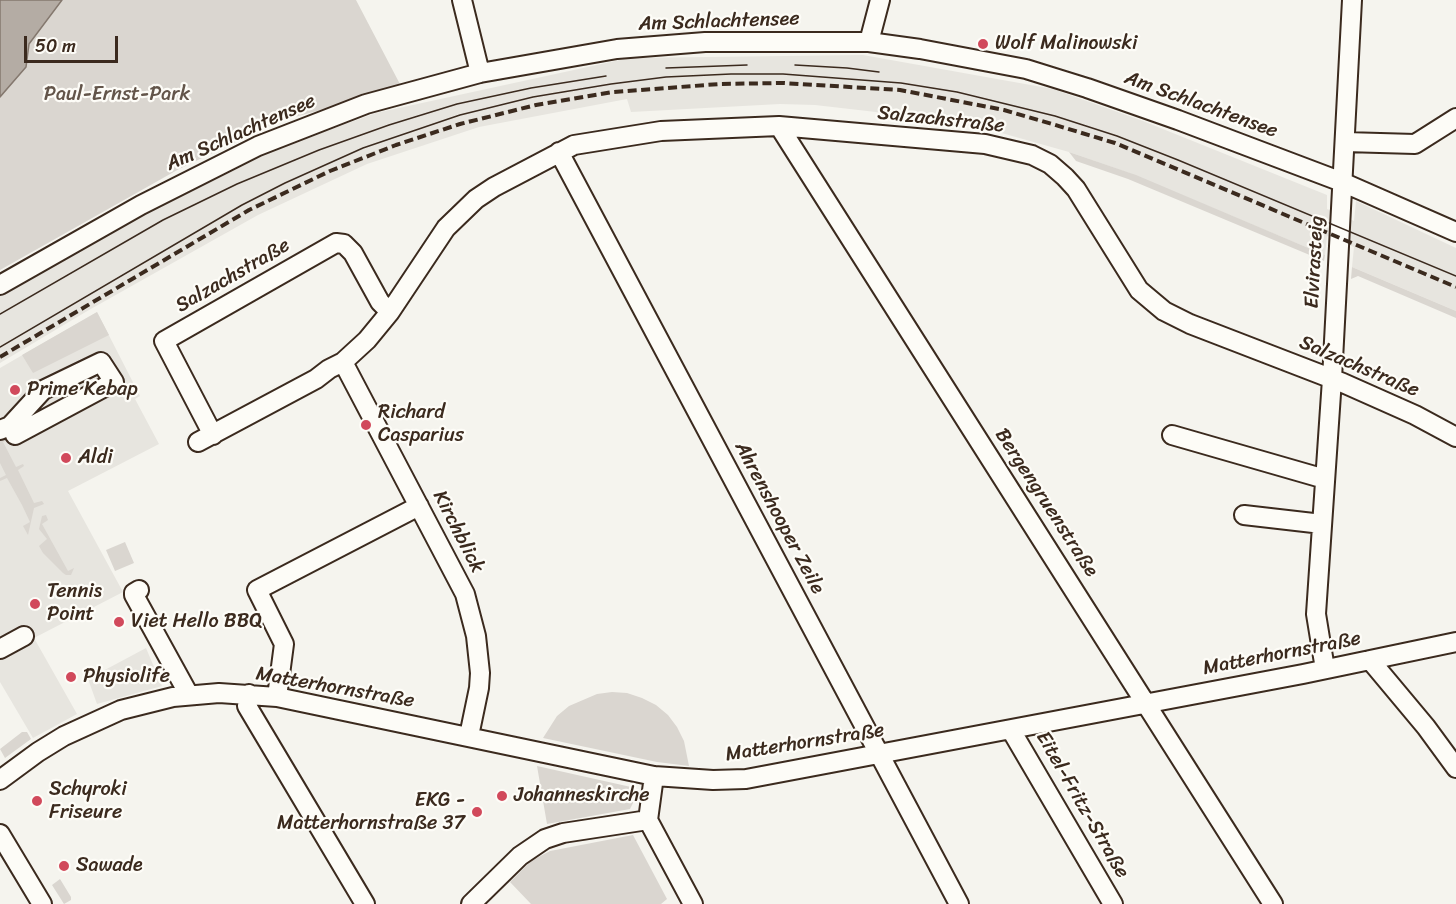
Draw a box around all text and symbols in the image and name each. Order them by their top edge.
street label: Am Schlachtensee [638,7,800,37]
scale bar [27,24,122,62]
text: 50 m [35,30,76,62]
place label: Wolf Malinowski [995,32,1138,56]
marker: Wolf Malinowski [976,37,990,51]
street label: Am Schlachtensee [1121,66,1281,144]
park label: Paul-Ernst-Park [44,83,190,107]
street label: Am Schlachtensee [163,89,319,177]
street label: Salzachstraße [876,101,1006,139]
street label: Elvirasteig [1301,215,1329,309]
street label: Salzachstraße [172,234,294,318]
street label: Salzachstraße [1295,331,1423,403]
place label: Prime Kebap [27,378,138,402]
marker: Prime Kebap [8,383,22,397]
place label: Richard Casparius [378,401,464,448]
marker: Richard Casparius [359,418,373,432]
street label: Bergengruenstraße [989,424,1103,582]
street label: Ahrenshooper Zeile [729,438,829,598]
place label: Aldi [78,446,113,470]
marker: Aldi [59,451,73,465]
street label: Kirchblick [427,487,489,577]
place label: Tennis Point [47,580,102,627]
marker: Tennis Point [28,597,42,611]
place label: Viet Hello BBQ [131,610,262,634]
marker: Viet Hello BBQ [112,615,126,629]
street label: Matterhornstraße [1201,627,1363,681]
street label: Matterhornstraße [254,662,416,714]
place label: Physiolife [83,665,170,689]
marker: Physiolife [64,670,78,684]
street label: Matterhornstraße [724,719,886,767]
street label: Eitel-Fritz-Straße [1030,727,1134,883]
place label: Schyroki Friseure [49,778,127,825]
place label: Johanneskirche [514,784,650,808]
place label: EKG - Matterhornstraße 37 [277,789,465,836]
marker: Johanneskirche [495,789,509,803]
marker: Schyroki Friseure [30,794,44,808]
marker: EKG - Matterhornstraße 37 [470,805,484,819]
place label: Sawade [76,854,143,878]
marker: Sawade [57,859,71,873]

